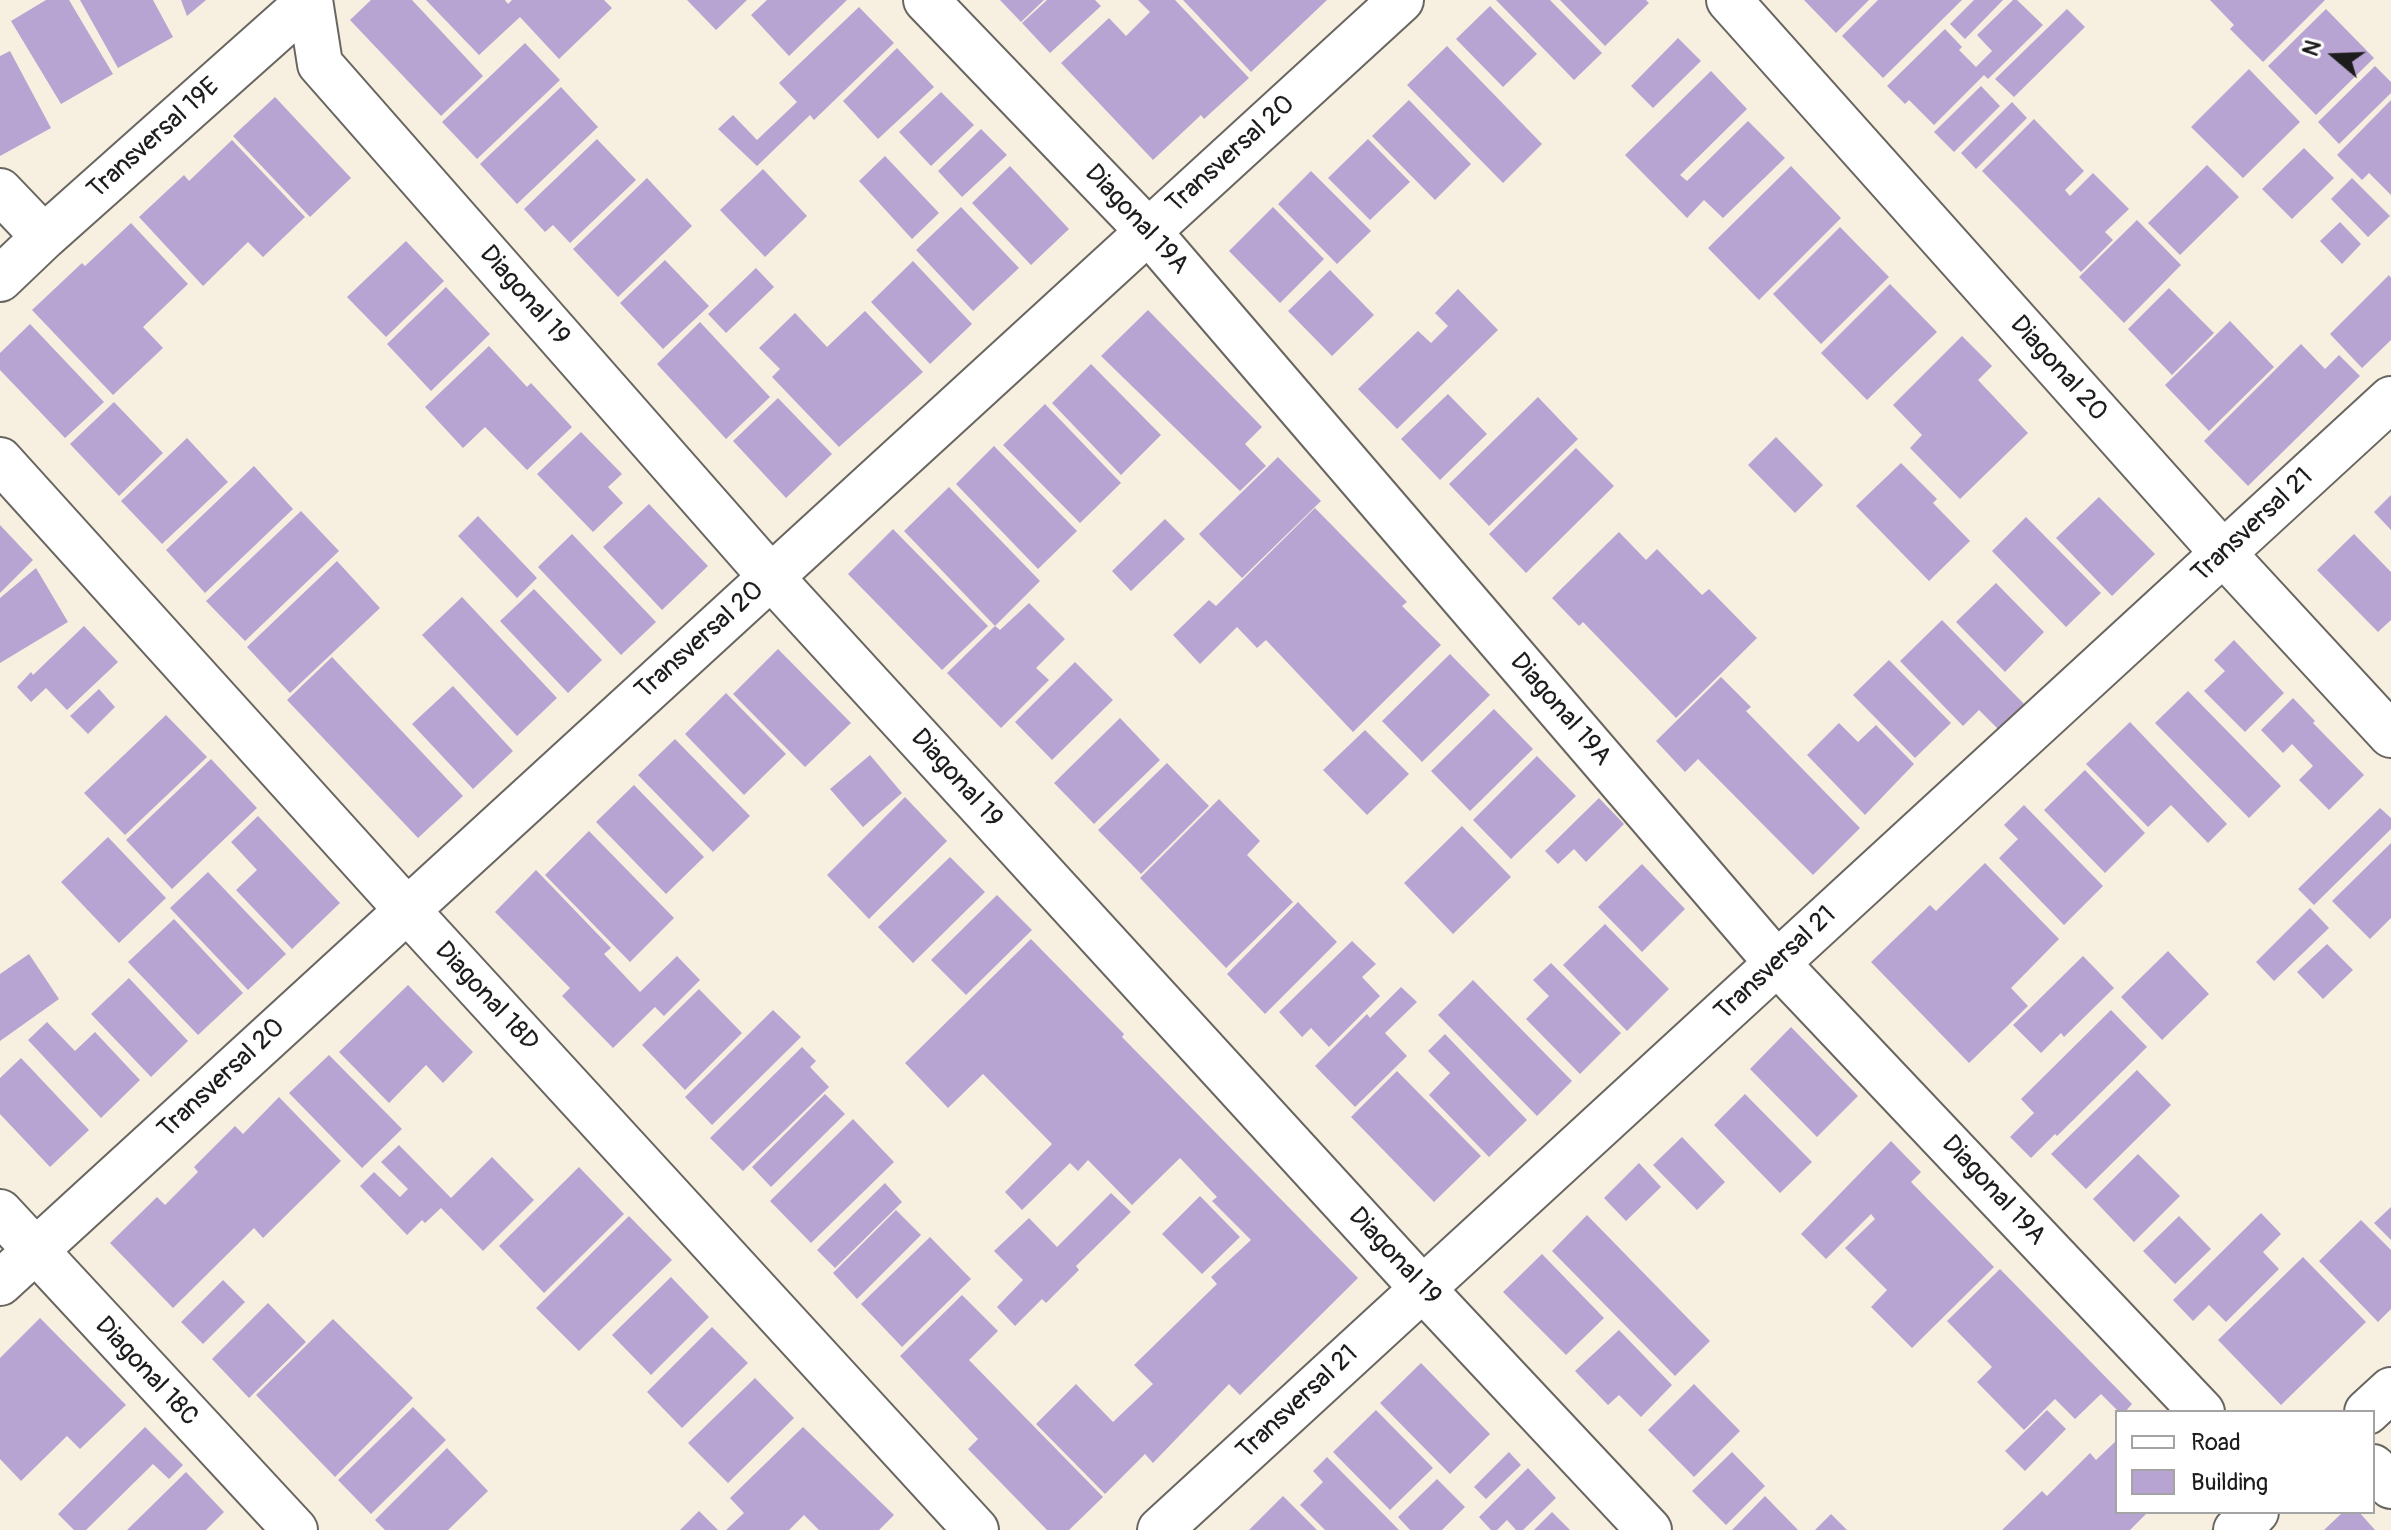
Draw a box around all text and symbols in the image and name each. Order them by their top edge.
north arrow [2295,16,2375,96]
text: N [2297,37,2328,60]
street label: Transversal 19E [82,72,226,206]
street label: Transversal 20 [1160,89,1302,221]
street label: Diagonal 19A [1077,159,1195,281]
street label: Diagonal 19 [472,240,576,352]
street label: Diagonal 20 [2003,310,2113,428]
street label: Transversal 21 [2186,462,2320,590]
street label: Transversal 20 [629,575,771,707]
street label: Diagonal 19A [1503,647,1617,773]
street label: Diagonal 19 [904,723,1008,835]
street label: Transversal 21 [1709,900,1843,1028]
street label: Diagonal 18D [428,936,544,1058]
street label: Transversal 20 [152,1012,292,1146]
street label: Diagonal 19A [1934,1130,2052,1252]
street label: Diagonal 19 [1341,1202,1447,1312]
street label: Diagonal 18C [88,1311,204,1433]
street label: Transversal 21 [1231,1339,1365,1467]
legend [2115,1410,2375,1514]
text: Road [2191,1428,2241,1457]
text: Building [2191,1468,2268,1497]

